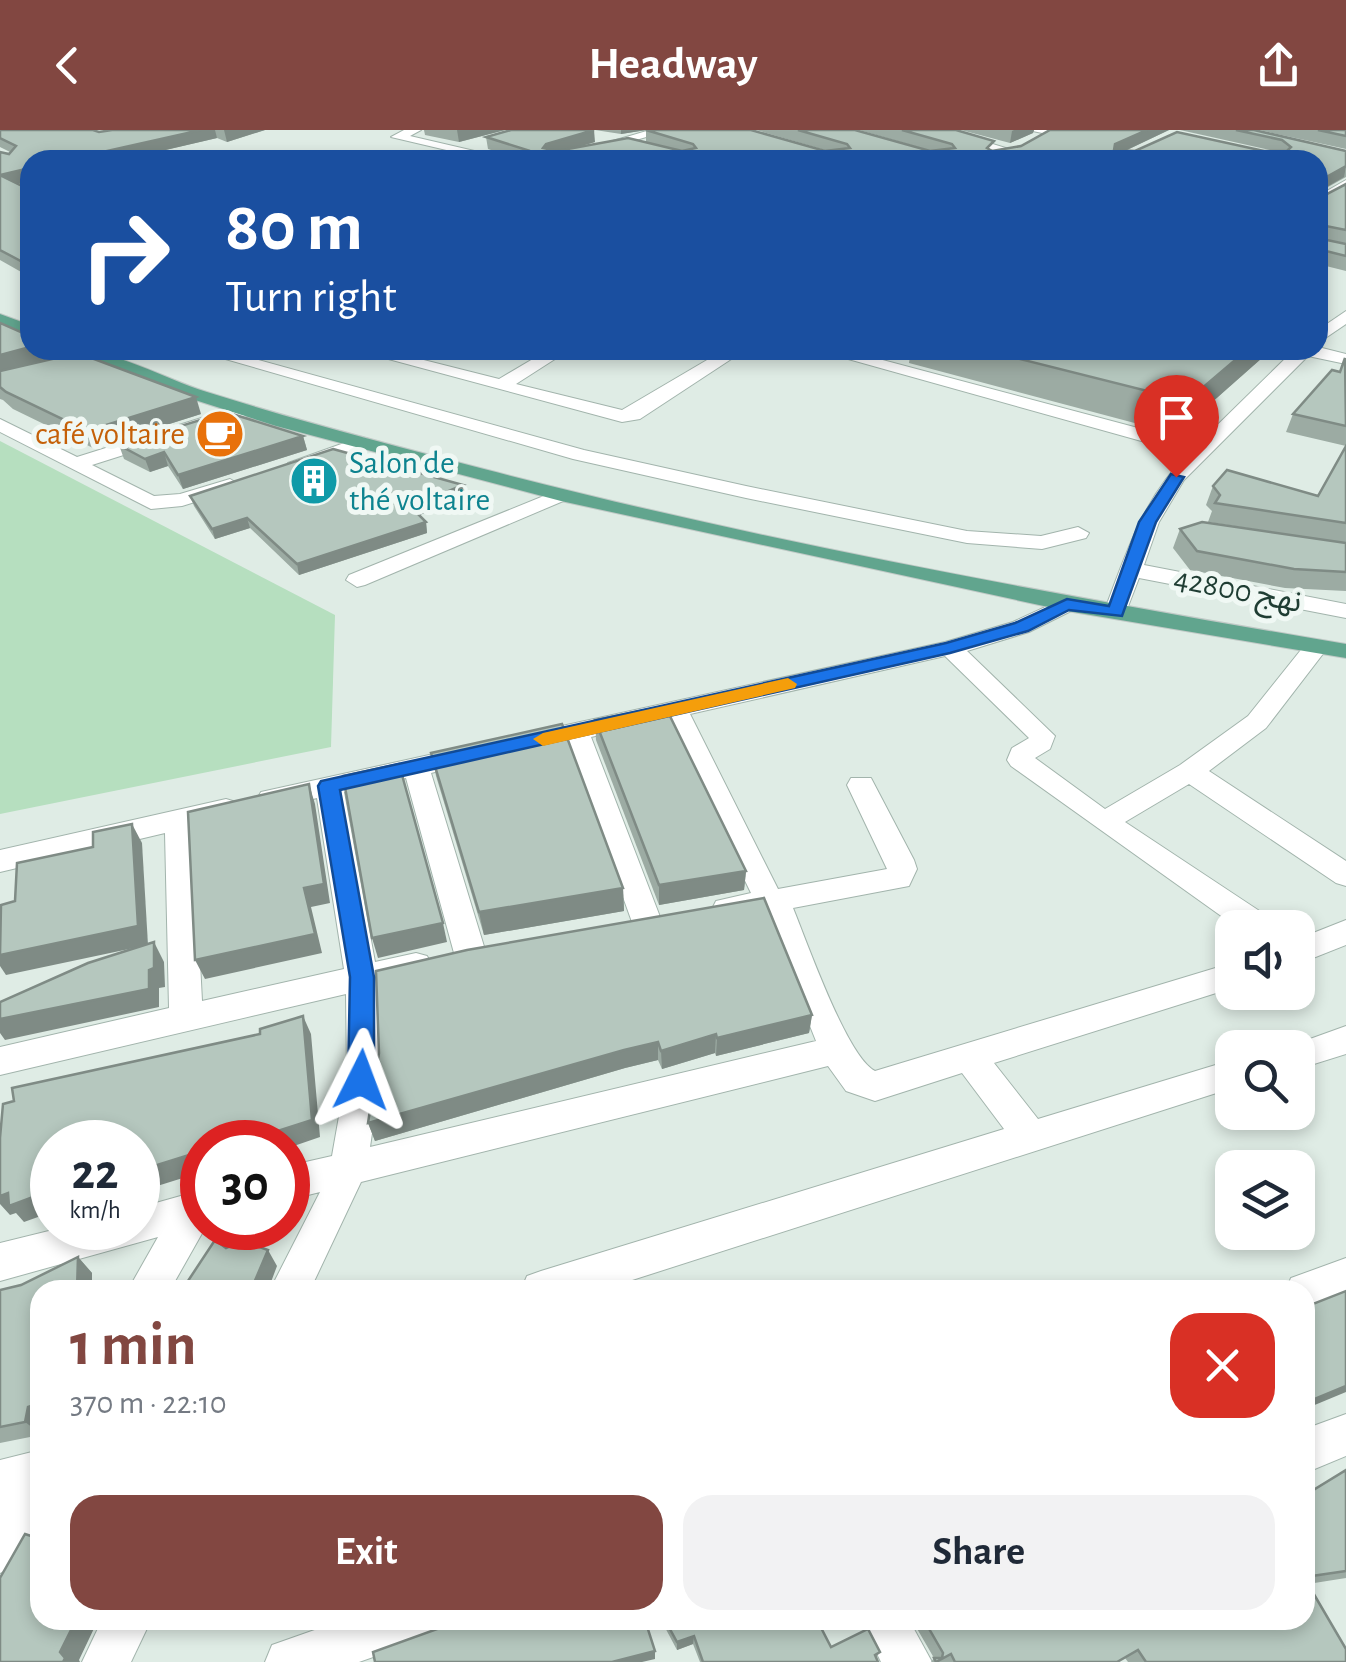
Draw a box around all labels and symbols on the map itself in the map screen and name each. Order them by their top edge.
pin [1134,375,1219,478]
cafe icon: café voltaire [194,408,246,460]
place label: café voltaire [35,418,185,450]
place label: Salon de thé voltaire [349,447,490,516]
building icon: Salon de thé voltaire [288,455,340,507]
street label: نهج 42800 [1170,562,1305,625]
position arrow [309,1028,413,1132]
speed limit sign: 30 [180,1120,310,1250]

